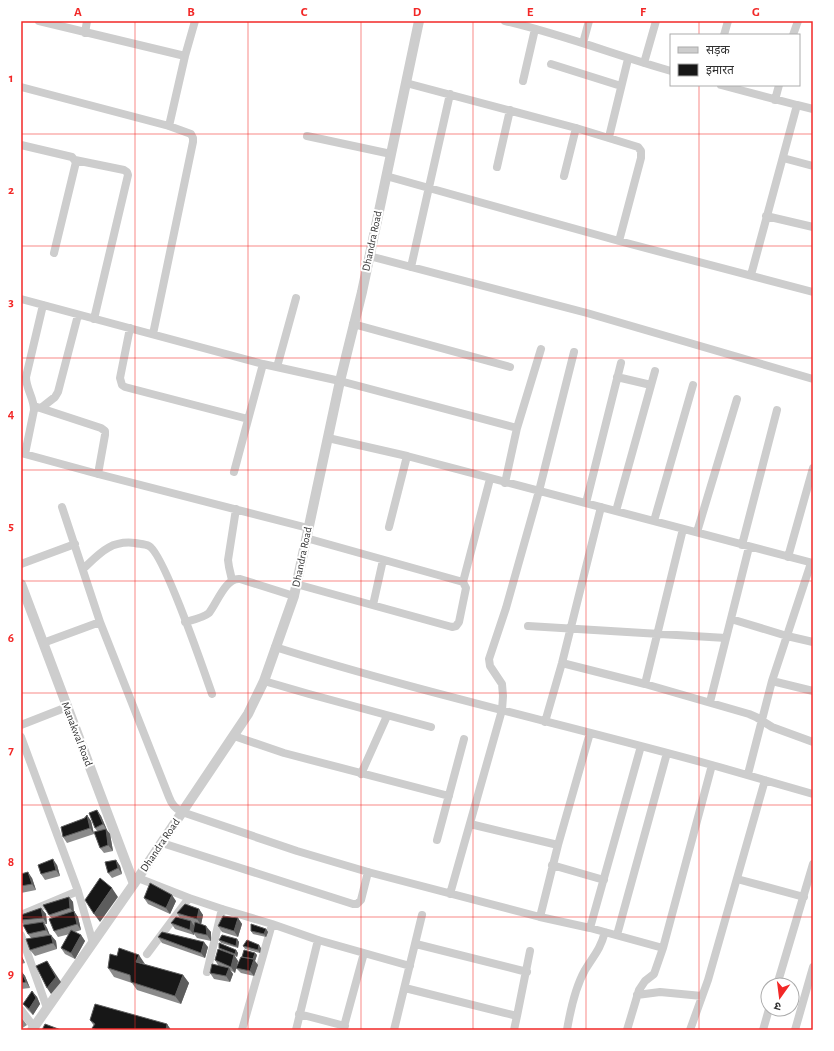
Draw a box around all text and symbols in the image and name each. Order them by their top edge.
text: A [74,6,82,19]
text: B [187,6,195,19]
text: C [301,6,308,19]
text: D [413,6,422,19]
text: E [527,6,534,19]
text: F [640,6,647,19]
text: G [752,6,760,19]
legend [670,34,800,86]
text: सड़क [706,44,731,57]
text: इमारत [706,64,735,77]
text: 1 [9,72,13,85]
text: 2 [8,184,14,197]
street label: Dhandra Road [360,210,384,272]
text: 3 [8,296,14,309]
text: 4 [8,408,15,421]
text: 5 [8,520,14,533]
street label: Dhandra Road [290,526,314,588]
text: 6 [8,632,14,645]
street label: Manakwal Road [60,700,94,768]
text: 7 [8,744,14,757]
street label: Dhandra Road [138,816,182,874]
text: 8 [8,856,14,869]
text: 9 [8,968,14,981]
north arrow [760,977,800,1017]
text: उ [773,1000,782,1012]

